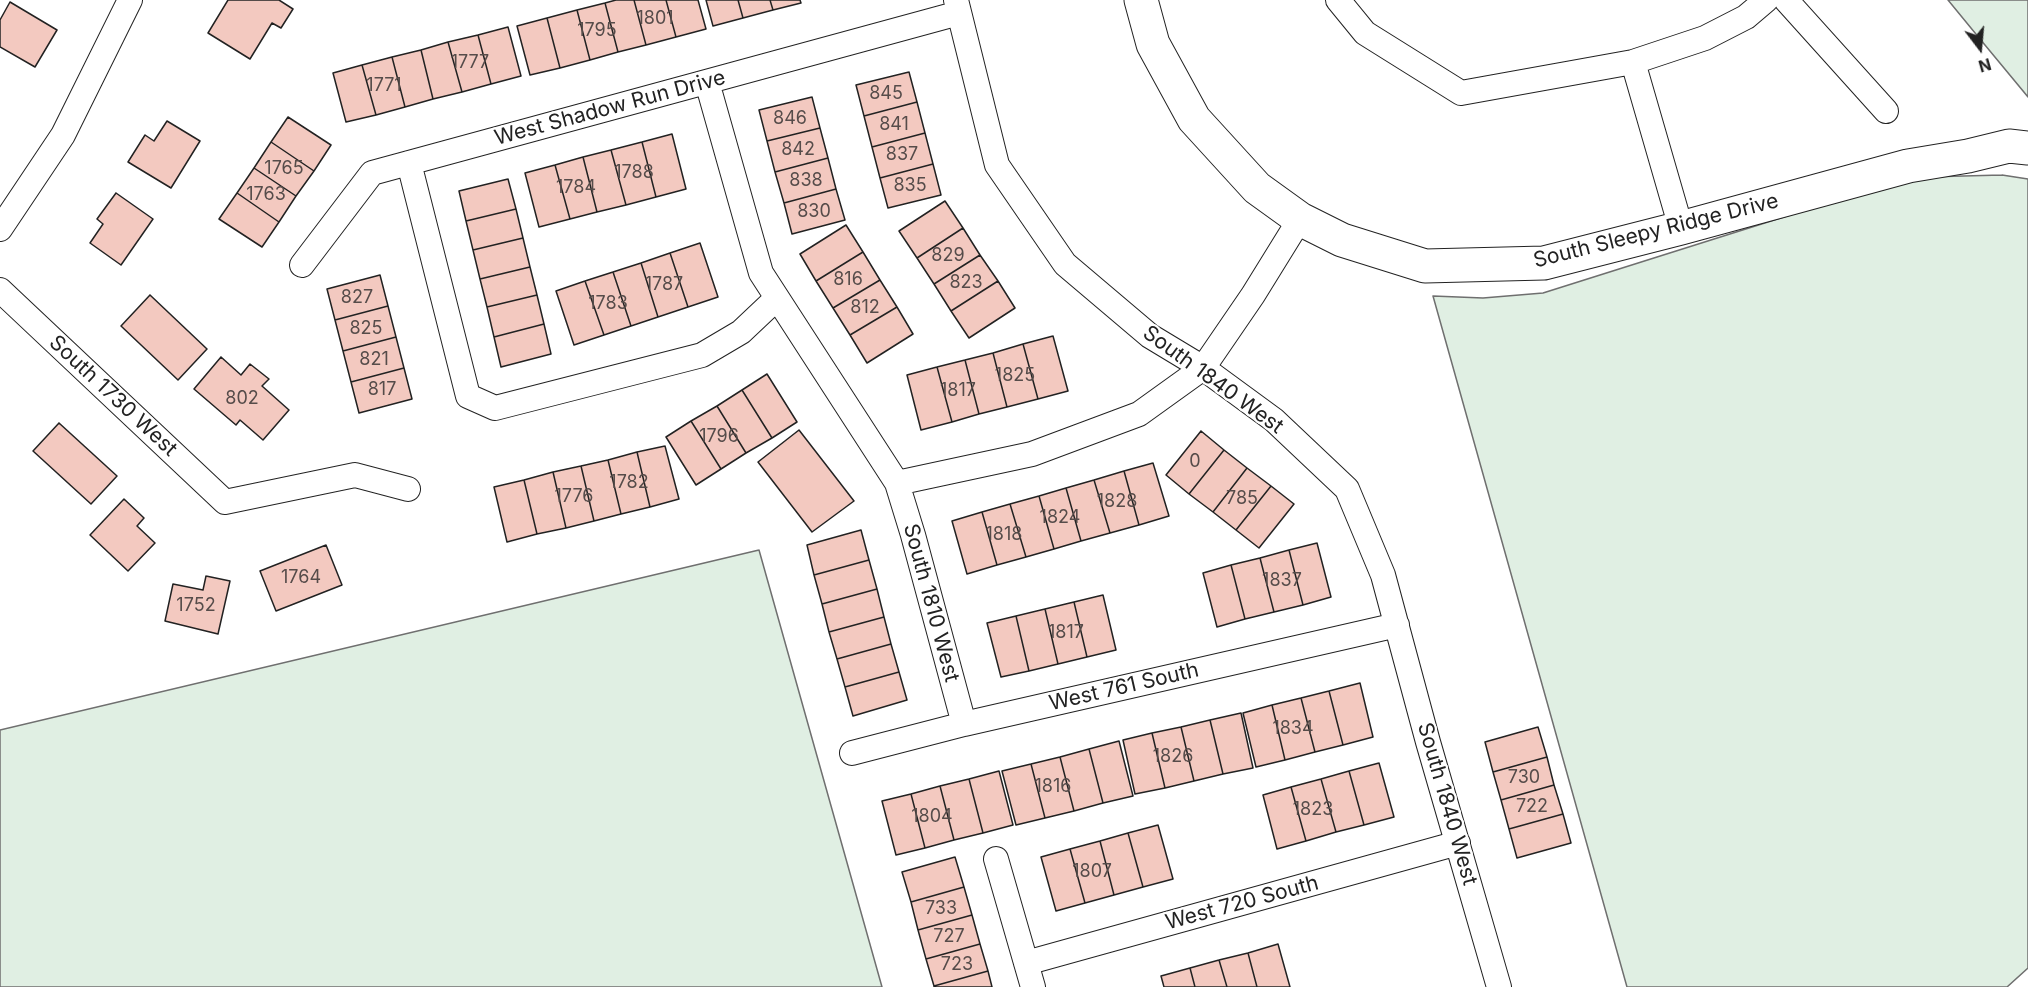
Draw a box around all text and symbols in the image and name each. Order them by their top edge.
house number: 1801 [636,8,674,30]
north arrow [1950,18,2010,78]
house number: 1795 [577,20,617,42]
house number: 1777 [451,52,489,74]
text: N [1976,54,1994,77]
street label: West Shadow Run Drive [492,65,728,151]
house number: 1771 [366,75,402,97]
house number: 845 [869,83,903,105]
house number: 846 [773,108,807,130]
house number: 841 [879,114,909,136]
house number: 842 [781,139,815,161]
house number: 837 [886,144,918,166]
house number: 1765 [264,158,304,180]
house number: 1788 [614,162,654,184]
house number: 838 [789,170,823,192]
house number: 835 [893,175,927,197]
house number: 1784 [556,177,596,199]
house number: 1763 [246,184,286,206]
street label: South Sleepy Ridge Drive [1531,188,1781,274]
house number: 830 [797,201,831,223]
house number: 829 [931,245,965,267]
house number: 816 [833,269,863,291]
house number: 823 [949,272,983,294]
house number: 1787 [645,274,683,296]
house number: 827 [341,287,373,309]
house number: 1783 [588,293,628,315]
house number: 812 [850,297,880,319]
house number: 825 [349,318,383,340]
street label: South 1840 West [1138,321,1288,439]
street label: South 1730 West [44,330,182,462]
house number: 821 [359,349,389,371]
house number: 1825 [995,365,1035,387]
house number: 817 [368,379,396,401]
house number: 1817 [940,380,976,402]
house number: 802 [225,388,259,410]
house number: 1796 [699,426,739,448]
house number: 0 [1189,451,1201,473]
house number: 1782 [609,472,649,494]
house number: 1776 [555,486,593,508]
house number: 785 [1226,488,1258,510]
house number: 1828 [1097,491,1137,513]
house number: 1824 [1040,507,1080,529]
street label: South 1810 West [898,521,964,685]
house number: 1818 [986,524,1022,546]
house number: 1764 [281,567,321,589]
house number: 1837 [1262,570,1302,592]
house number: 1752 [176,595,216,617]
house number: 1817 [1048,622,1084,644]
street label: West 761 South [1047,658,1201,716]
house number: 1834 [1272,718,1314,740]
street label: South 1840 West [1412,720,1482,888]
house number: 1826 [1153,746,1193,768]
house number: 730 [1508,767,1540,789]
house number: 1816 [1035,776,1071,798]
house number: 722 [1516,796,1548,818]
house number: 1823 [1293,799,1333,821]
house number: 1804 [911,806,953,828]
house number: 1807 [1072,861,1112,883]
street label: West 720 South [1163,870,1321,936]
house number: 733 [925,898,957,920]
house number: 727 [933,926,965,948]
house number: 723 [941,954,973,976]

